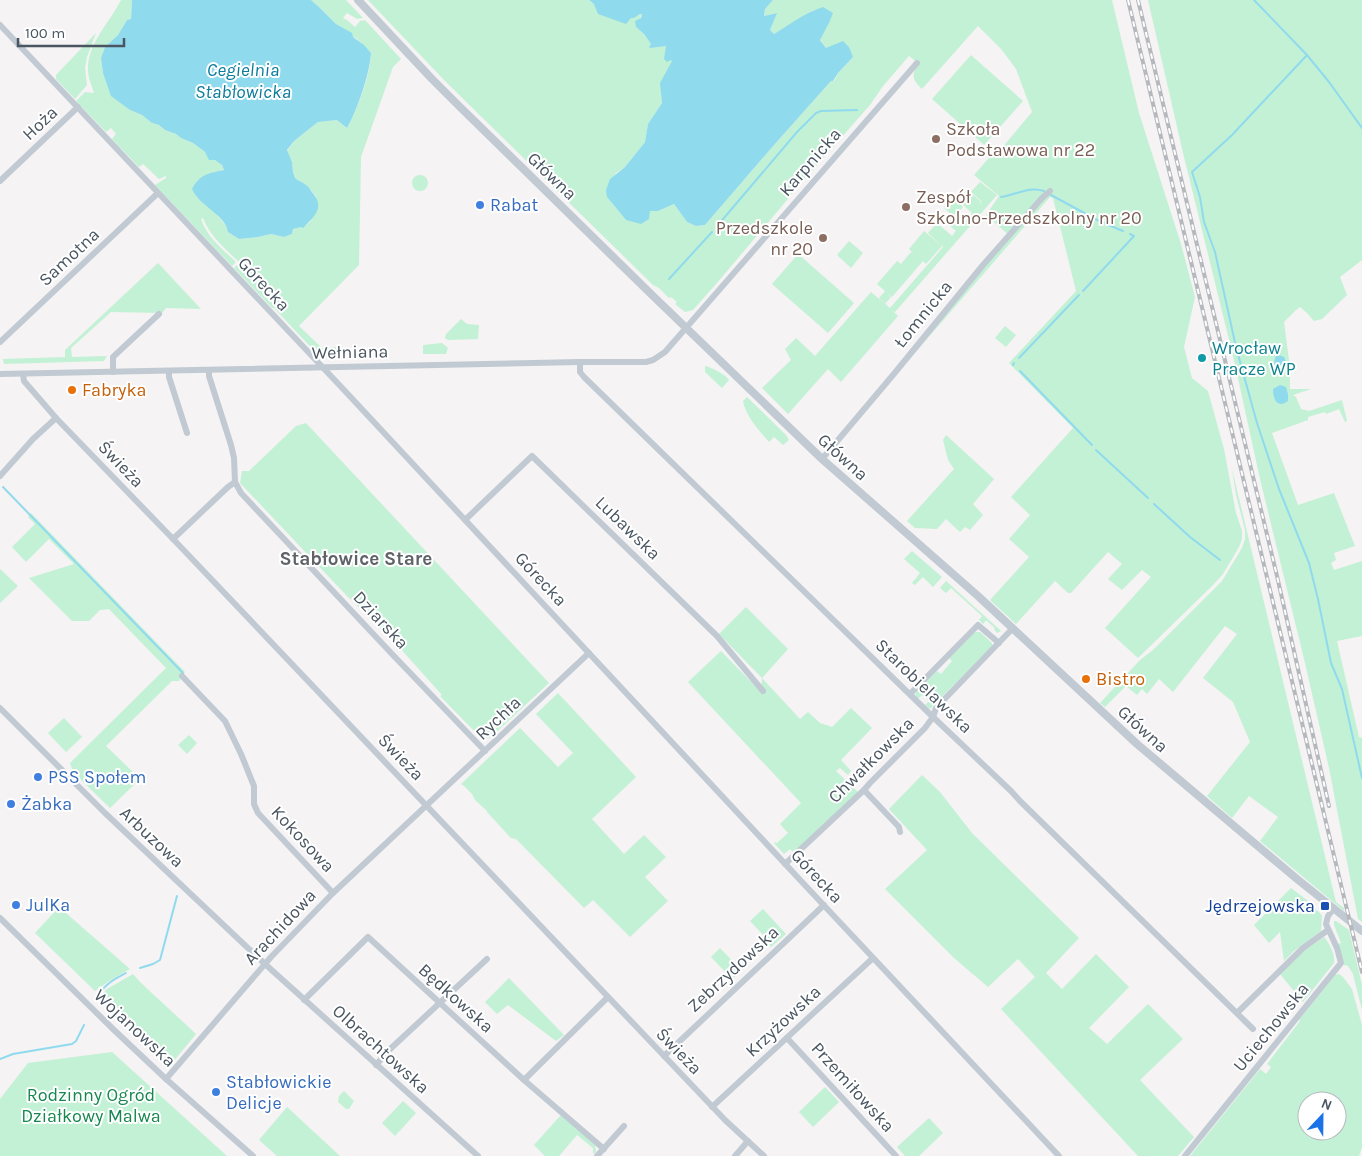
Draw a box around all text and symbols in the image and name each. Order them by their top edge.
scale bar [18,15,124,47]
text: 100 m [25,24,65,42]
water label: Cegielnia Stabłowicka [195,59,291,103]
street label: Hoża [18,101,62,145]
place label: Szkoła Podstawowa nr 22 [946,118,1095,161]
street label: Karpnicka [774,123,846,201]
marker: Szkoła Podstawowa nr 22 [930,133,942,145]
street label: Główna [523,147,581,205]
place label: Zespół Szkolno-Przedszkolny nr 20 [916,186,1142,229]
place label: Rabat [490,194,539,216]
marker: Rabat [474,199,486,211]
marker: Zespół Szkolno-Przedszkolny nr 20 [900,201,912,213]
place label: Przedszkole nr 20 [716,217,813,260]
street label: Samotna [34,223,104,291]
marker: Przedszkole nr 20 [817,232,829,244]
street label: Górecka [233,252,295,316]
street label: Łomnicka [889,276,957,352]
place label: Wrocław Pracze WP [1212,337,1296,380]
street label: Wełniana [311,340,389,364]
marker: Wrocław Pracze WP [1196,352,1208,364]
place label: Fabryka [82,379,147,401]
marker: Fabryka [66,384,78,396]
street label: Główna [813,429,873,485]
street label: Świeża [93,435,149,492]
street label: Lubawska [591,491,665,565]
street label: Górecka [510,547,572,611]
district label: Stabłowice Stare [280,548,432,570]
street label: Dziarska [348,586,414,654]
street label: Starobielawska [871,634,977,738]
place label: Bistro [1096,668,1145,690]
marker: Bistro [1080,673,1092,685]
street label: Rychła [471,691,525,745]
street label: Główna [1113,701,1173,757]
street label: Chwałkowska [823,712,919,808]
street label: Świeża [373,728,429,785]
place label: PSS Społem [48,766,146,788]
marker: PSS Społem [32,771,44,783]
place label: Żabka [21,793,72,815]
marker: Żabka [5,798,17,810]
street label: Kokosowa [267,801,339,877]
street label: Arbuzowa [115,802,189,872]
street label: Górecka [786,844,848,908]
street label: Arachidowa [239,884,321,970]
place label: JulKa [26,894,70,916]
place label: Jędrzejowska [1206,895,1315,917]
marker: JulKa [10,899,22,911]
marker: Jędrzejowska [1319,900,1331,912]
street label: Zebrzydowska [683,921,783,1017]
street label: Będkowska [414,958,498,1038]
street label: Uciechowska [1228,978,1314,1076]
street label: Krzyżowska [741,980,825,1062]
street label: Wojanowska [89,984,181,1072]
street label: Olbrachtowska [328,1000,434,1098]
street label: Świeża [651,1022,707,1079]
street label: Przemiłowska [807,1037,899,1137]
place label: Stabłowickie Delicje [226,1071,332,1114]
park label: Rodzinny Ogród Działkowy Malwa [21,1084,161,1127]
marker: Stabłowickie Delicje [210,1086,222,1098]
north arrow [1297,1091,1347,1141]
text: N [1319,1095,1335,1114]

